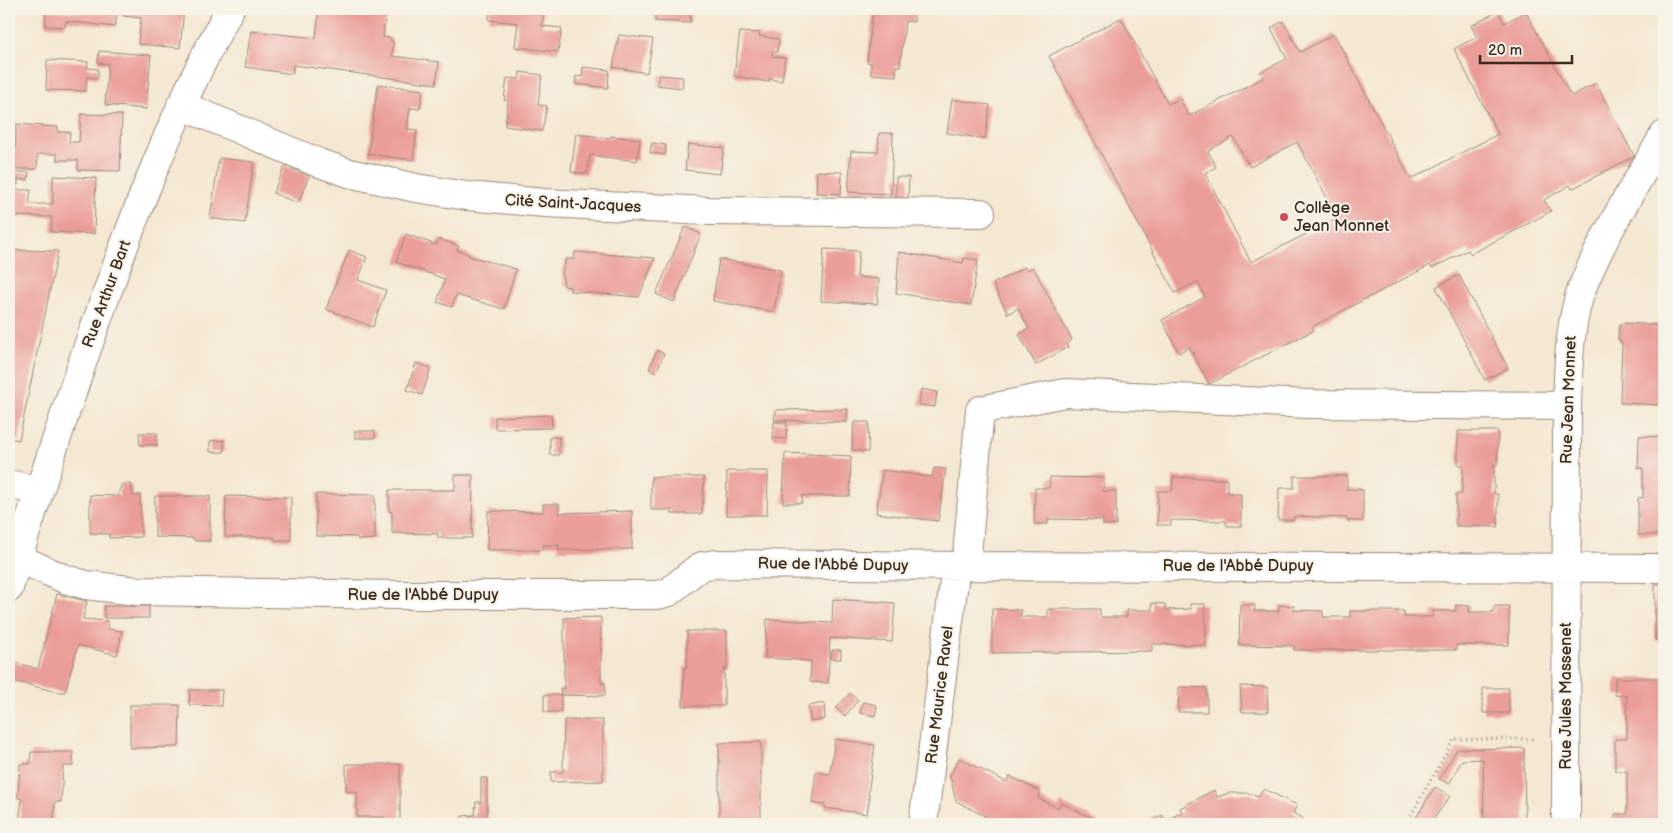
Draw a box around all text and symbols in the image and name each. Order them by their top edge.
scale bar [1480,32,1573,64]
text: 20 m [1488,41,1522,60]
street label: Cité Saint-Jacques [504,191,642,217]
place label: Collège Jean Monnet [1294,199,1389,236]
marker: Collège Jean Monnet [1278,211,1290,223]
street label: Rue Arthur Bart [79,237,135,351]
street label: Rue Jean Monnet [1557,335,1581,465]
street label: Rue de l'Abbé Dupuy [757,554,909,576]
street label: Rue de l'Abbé Dupuy [1163,557,1314,576]
street label: Rue de l'Abbé Dupuy [348,586,499,605]
street label: Rue Jules Massenet [1557,622,1576,770]
street label: Rue Maurice Ravel [922,625,958,765]

